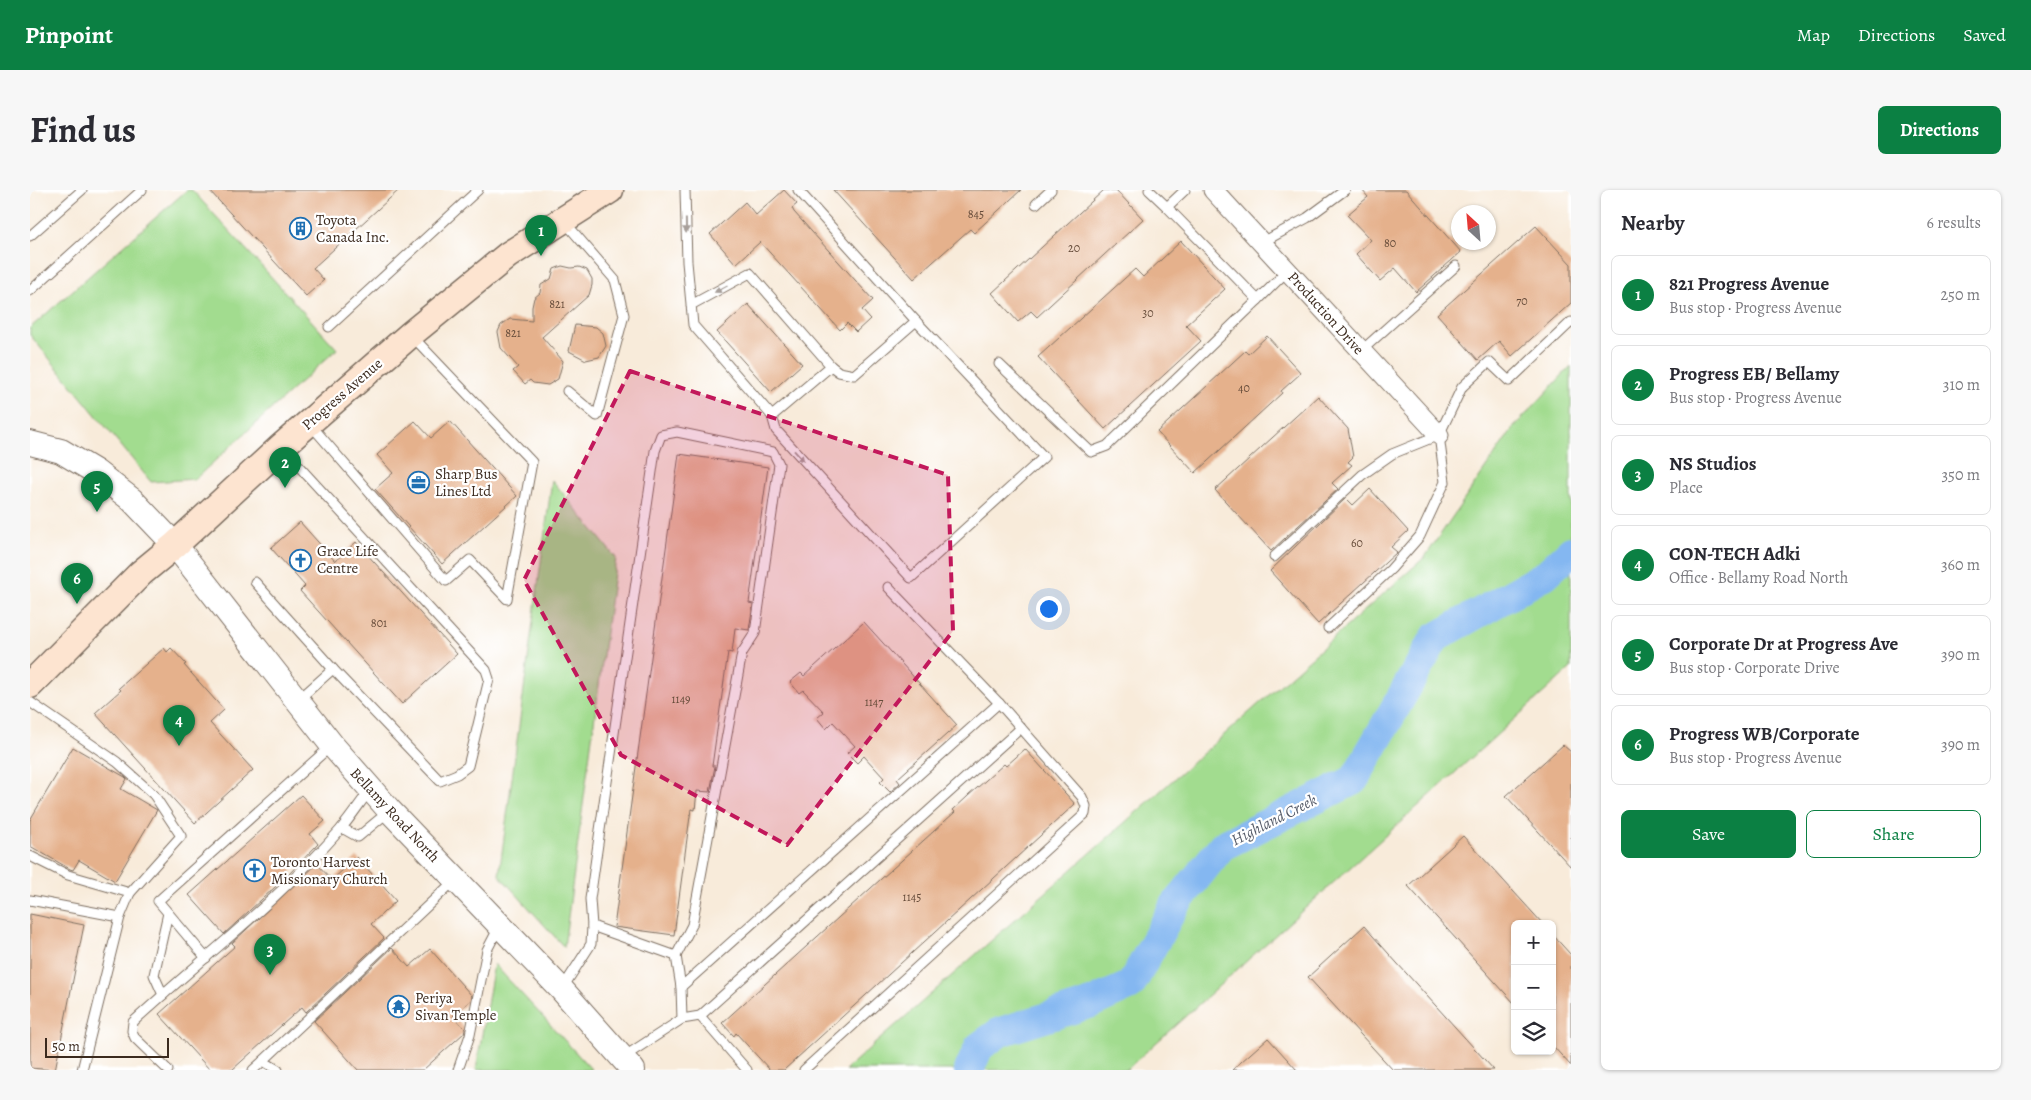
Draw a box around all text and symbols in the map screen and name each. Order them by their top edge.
text: Pinpoint [25,19,113,51]
text: Map [1797,23,1830,47]
text: Directions [1858,23,1935,47]
text: Saved [1963,23,2006,47]
text: Find us [30,106,136,154]
button: Directions [1878,106,2001,154]
north arrow [1451,205,1496,250]
house number: 845 [968,206,984,222]
text: Nearby [1621,209,1684,237]
place label: Toyota Canada Inc. [316,210,390,247]
text: 6 results [1927,212,1981,234]
pin: 1 [525,215,557,256]
building icon: Toyota Canada Inc. [288,217,312,241]
one-way arrow [682,218,690,234]
house number: 80 [1384,235,1396,251]
house number: 20 [1068,240,1080,256]
street label: Production Drive [1283,267,1369,359]
text: 821 Progress Avenue [1669,271,1829,297]
text: 1 [1635,284,1641,306]
text: 250 m [1941,284,1980,306]
one-way arrow [713,285,728,293]
house number: 70 [1516,293,1528,309]
house number: 821 [549,296,565,312]
text: Bus stop · Progress Avenue [1669,297,1842,319]
house number: 30 [1142,305,1154,321]
house number: 821 [505,325,521,341]
street label: Progress Avenue [297,353,387,435]
text: Progress EB/ Bellamy [1669,361,1839,387]
text: 2 [1634,374,1642,396]
text: 310 m [1943,374,1980,396]
house number: 40 [1238,380,1250,396]
text: Bus stop · Progress Avenue [1669,387,1842,409]
pin: 2 [269,447,301,488]
one-way arrow [793,449,805,461]
text: NS Studios [1669,451,1757,477]
place label: Sharp Bus Lines Ltd [435,464,498,501]
text: 3 [1635,464,1641,486]
text: 350 m [1941,464,1980,486]
pin: 5 [81,471,113,512]
office icon: Sharp Bus Lines Ltd [407,471,431,495]
text: Place [1669,477,1703,499]
house number: 60 [1351,535,1363,551]
place label: Grace Life Centre [317,541,379,578]
text: CON-TECH Adki [1669,541,1800,567]
church icon: Grace Life Centre [289,548,313,572]
text: 4 [1634,554,1642,576]
text: 360 m [1941,554,1980,576]
pin: 6 [61,563,93,604]
text: Office · Bellamy Road North [1669,567,1848,589]
your location [1036,596,1062,622]
house number: 801 [371,615,387,631]
text: Corporate Dr at Progress Ave [1669,631,1898,657]
text: 5 [1635,644,1641,666]
text: 390 m [1941,644,1980,666]
text: Bus stop · Corporate Drive [1669,657,1840,679]
house number: 1149 [671,691,691,707]
house number: 1147 [865,694,884,710]
pin: 4 [163,705,195,746]
text: Progress WB/Corporate [1669,721,1860,747]
text: 6 [1634,734,1642,756]
text: 390 m [1941,734,1980,756]
text: Bus stop · Progress Avenue [1669,747,1842,769]
street label: Bellamy Road North [346,763,444,867]
water label: Highland Creek [1227,789,1321,851]
button: Save [1621,810,1796,858]
button: Share [1806,810,1981,858]
place label: Toronto Harvest Missionary Church [271,852,388,889]
church icon: Toronto Harvest Missionary Church [243,859,267,883]
house number: 1145 [903,889,921,905]
map controls [1511,920,1556,1055]
button: + [1511,920,1556,965]
pin: 3 [254,934,286,975]
button: − [1511,965,1556,1010]
place label: Periya Sivan Temple [415,988,497,1025]
temple icon: Periya Sivan Temple [387,995,411,1019]
button: layers [1511,1010,1556,1055]
scale bar [45,1035,169,1058]
text: 50 m [52,1037,80,1056]

